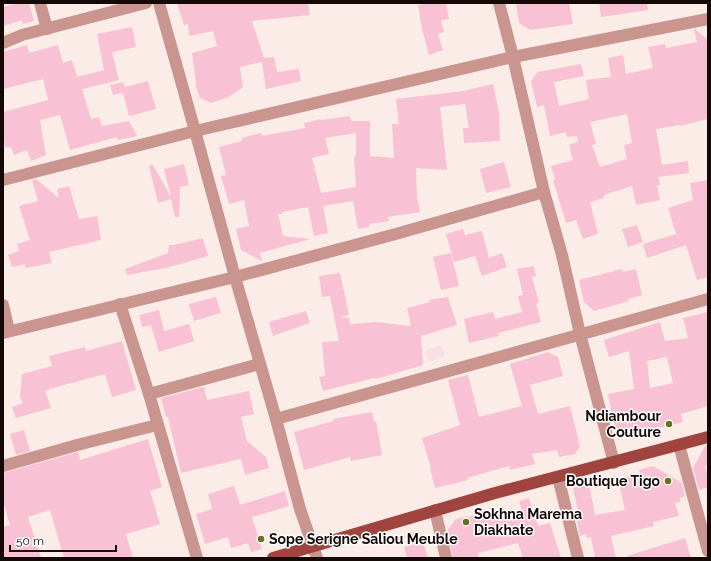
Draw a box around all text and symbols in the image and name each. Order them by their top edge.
place label: Ndiambour Couture [585,408,662,440]
marker: Ndiambour Couture [664,419,674,429]
place label: Boutique Tigo [566,473,661,489]
marker: Boutique Tigo [663,476,673,486]
place label: Sokhna Marema Diakhate [474,506,582,538]
marker: Sokhna Marema Diakhate [461,517,471,527]
scale bar [10,527,116,553]
place label: Sope Serigne Saliou Meuble [269,531,458,547]
text: 50 m [16,534,44,548]
marker: Sope Serigne Saliou Meuble [256,534,266,544]

